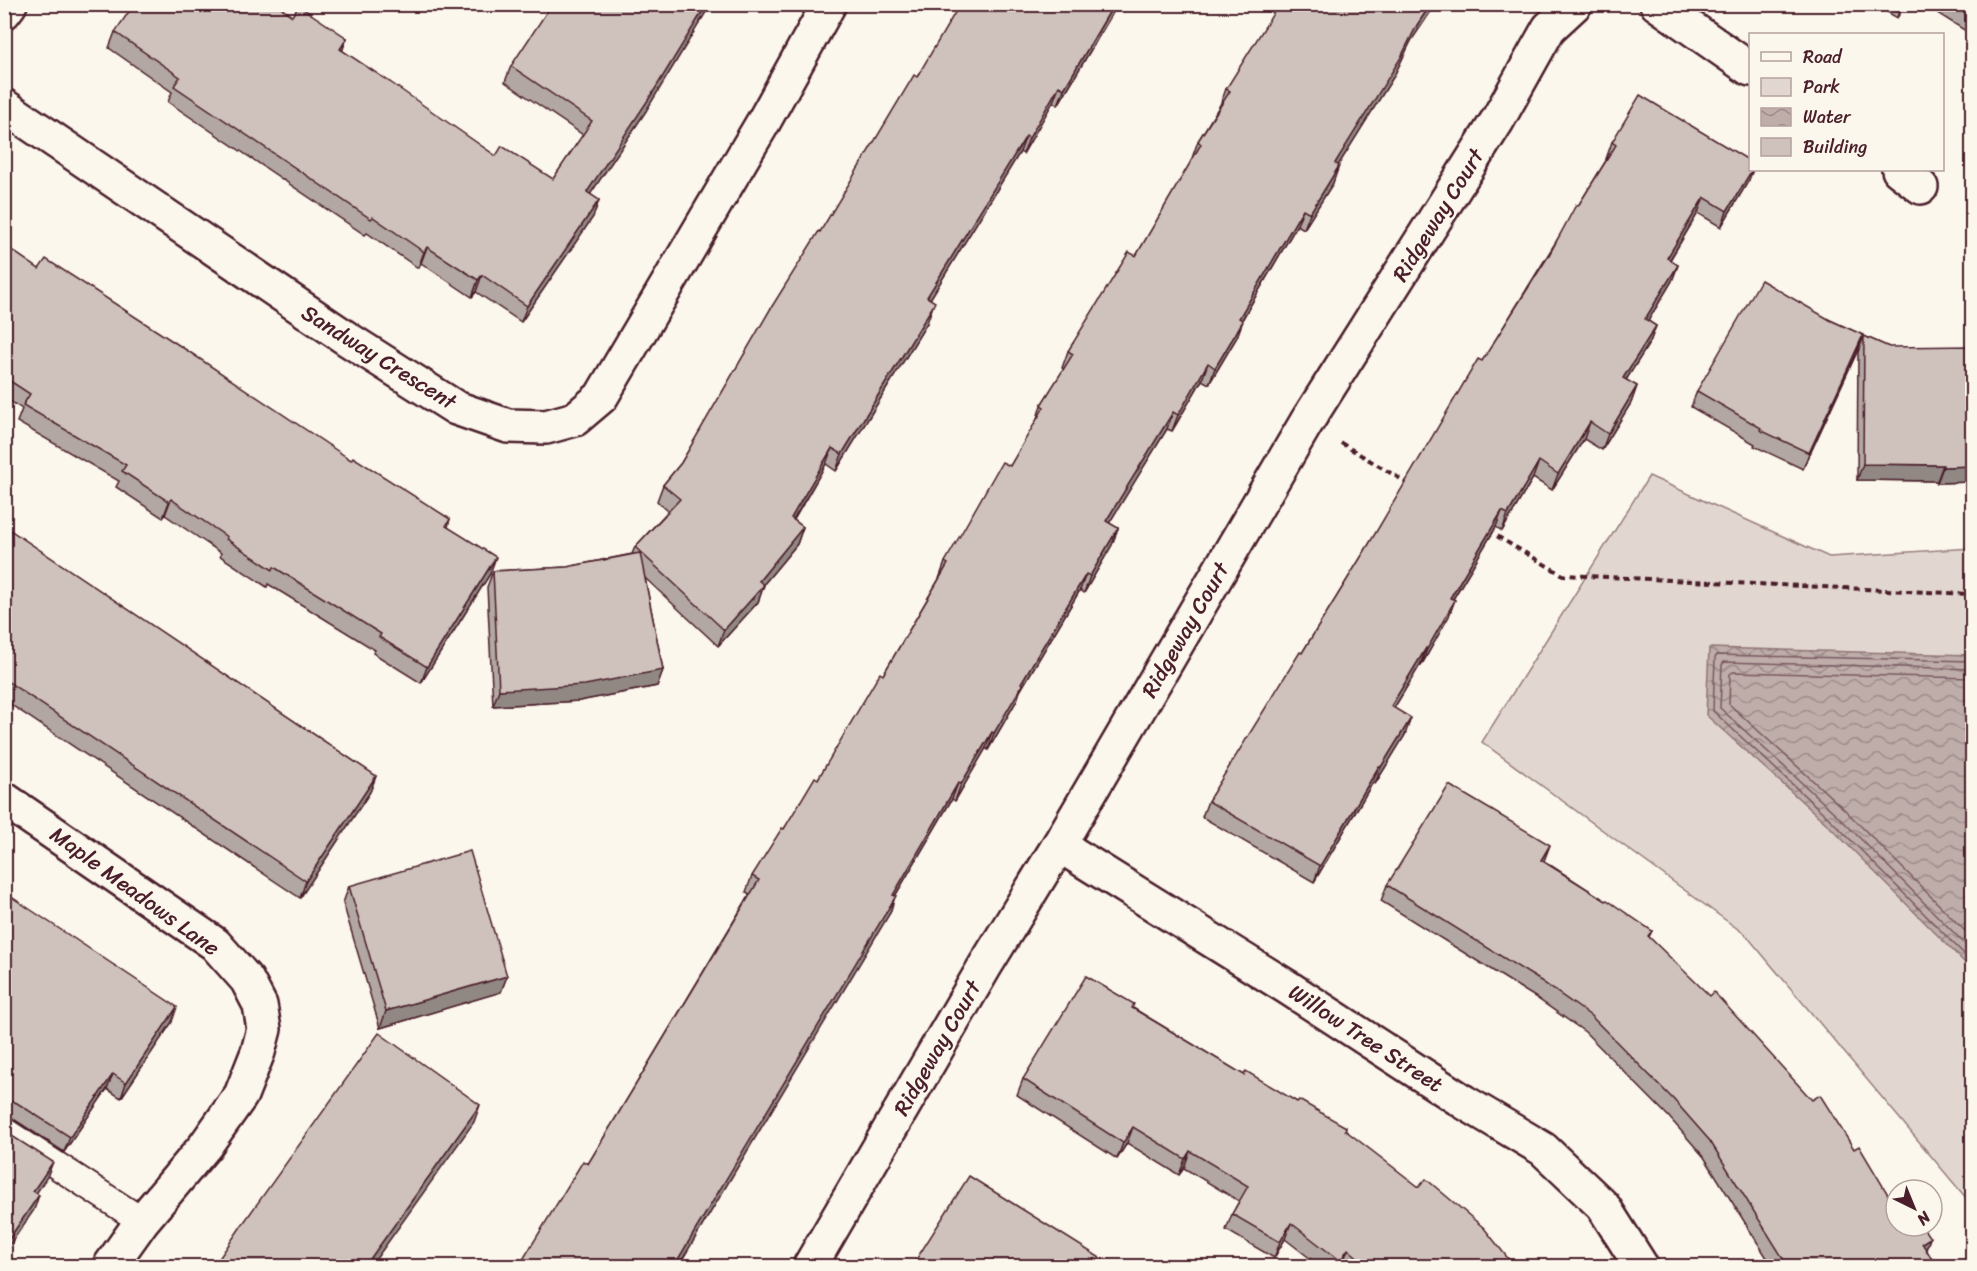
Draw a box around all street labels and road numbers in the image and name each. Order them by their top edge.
street label: Ridgeway Court [1381,140,1495,290]
street label: Sandway Crescent [294,294,465,421]
street label: Ridgeway Court [1130,554,1240,705]
street label: Maple Meadows Lane [42,816,228,966]
street label: Ridgeway Court [882,972,992,1123]
street label: Willow Tree Street [1281,973,1452,1103]

